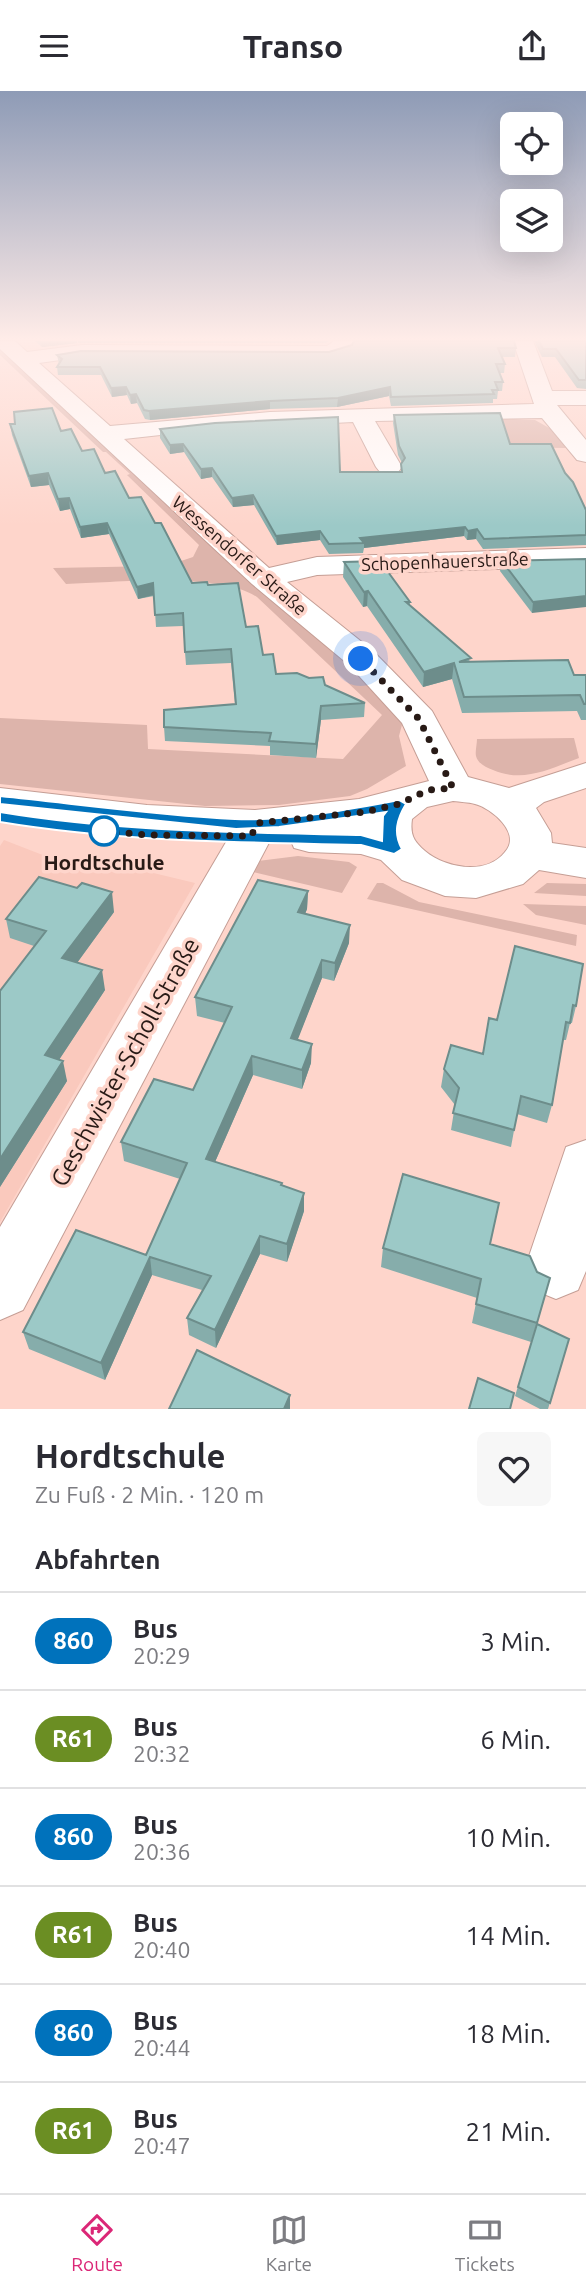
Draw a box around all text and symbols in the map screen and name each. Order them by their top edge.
icon: menu [35,27,73,65]
icon: share [513,27,551,65]
text: Transo [243,28,343,64]
map controls [500,112,563,252]
button: locate [500,112,563,175]
button: layers [500,189,563,252]
street label: Wessendorfer Straße [169,491,311,619]
street label: Schopenhauerstraße [361,548,529,574]
your location [343,641,378,676]
marker: Hordtschule [89,816,119,846]
place label: Hordtschule [43,850,165,874]
street label: Geschwister-Scholl-Straße [45,933,205,1191]
button: heart [477,1432,551,1506]
text: Hordtschule [35,1437,225,1474]
text: Zu Fuß · 2 Min. · 120 m [35,1482,264,1507]
text: Abfahrten [35,1545,160,1574]
text: Bus [133,1614,178,1643]
text: 860 [53,1627,94,1654]
text: 3 Min. [480,1627,551,1656]
text: 20:29 [133,1643,191,1668]
text: Bus [133,1712,178,1741]
text: R61 [52,1725,95,1752]
text: 6 Min. [480,1725,551,1754]
text: 20:32 [133,1741,191,1766]
text: Bus [133,1810,178,1839]
text: 860 [53,1823,94,1850]
text: 10 Min. [466,1823,551,1852]
text: 20:36 [133,1839,191,1864]
text: Bus [133,1908,178,1937]
text: R61 [52,1921,95,1948]
text: 14 Min. [466,1921,551,1950]
text: 20:40 [133,1937,191,1962]
text: Bus [133,2006,178,2035]
text: 860 [53,2019,94,2046]
text: 18 Min. [466,2019,551,2048]
text: 20:44 [133,2035,191,2060]
text: Bus [133,2104,178,2133]
text: R61 [52,2117,95,2144]
text: 21 Min. [466,2117,551,2146]
text: 20:47 [133,2133,191,2158]
tab: Route [71,2211,123,2275]
tab: Karte [266,2211,312,2275]
tab: Tickets [455,2211,515,2275]

